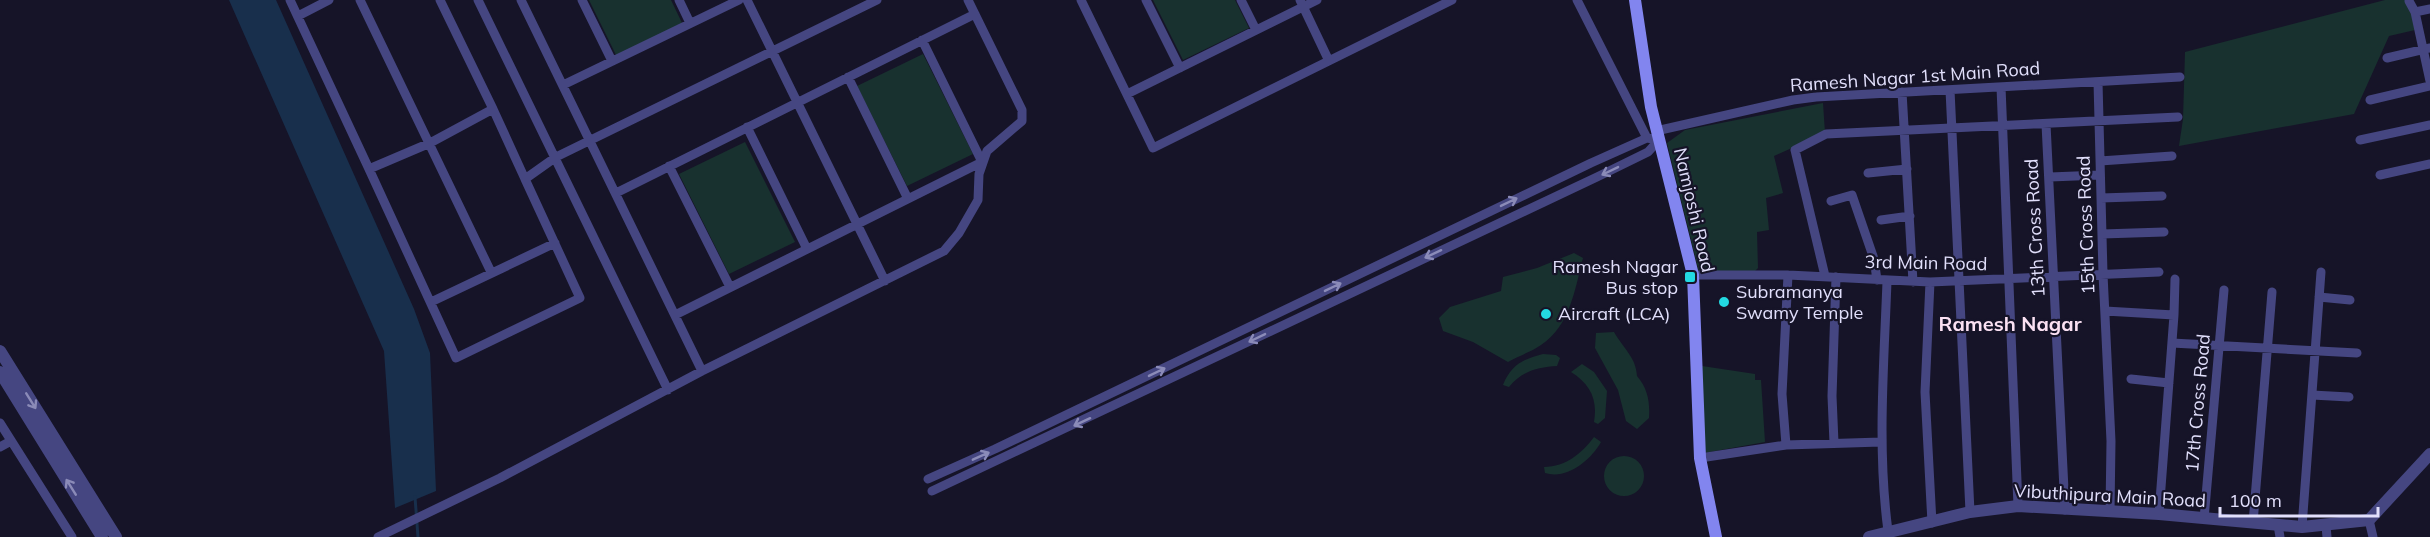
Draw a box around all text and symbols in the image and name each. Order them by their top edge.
street label: Ramesh Nagar 1st Main Road [1789,56,2041,97]
street label: Namjoshi Road [1669,145,1720,274]
street label: 15th Cross Road [2072,155,2099,295]
street label: 13th Cross Road [2019,158,2050,298]
one-way arrow [1601,165,1619,177]
one-way arrow [1499,196,1517,208]
one-way arrow [1425,248,1443,260]
street label: 3rd Main Road [1865,250,1988,275]
place label: Ramesh Nagar Bus stop [1553,255,1678,299]
marker: Ramesh Nagar Bus stop [1683,270,1697,284]
one-way arrow [1323,280,1341,292]
place label: Subramanya Swamy Temple [1736,280,1863,324]
marker: Subramanya Swamy Temple [1717,295,1731,309]
place label: Aircraft (LCA) [1558,302,1671,325]
marker: Aircraft (LCA) [1539,307,1553,321]
district label: Ramesh Nagar [1938,311,2082,336]
one-way arrow [1249,332,1267,344]
street label: 17th Cross Road [2180,333,2215,473]
one-way arrow [1148,365,1166,377]
one-way arrow [25,392,37,409]
one-way arrow [1073,416,1091,428]
one-way arrow [972,449,990,461]
one-way arrow [65,479,77,496]
street label: Vibuthipura Main Road [2013,479,2207,512]
scale bar [2220,480,2378,518]
text: 100 m [2229,489,2282,512]

